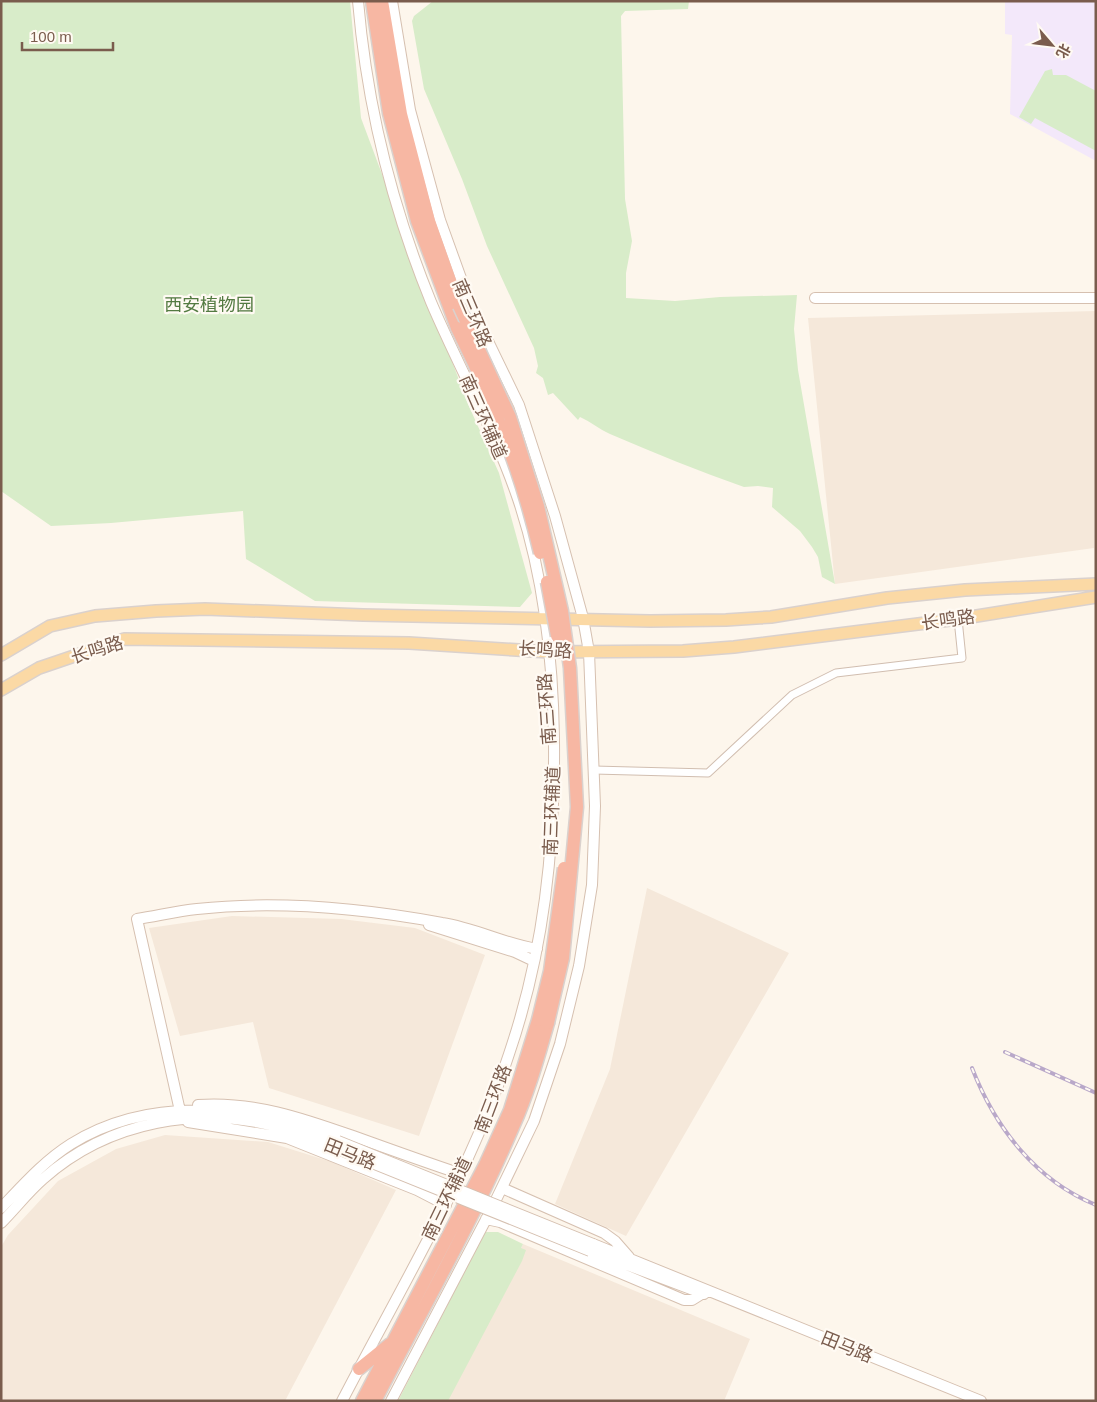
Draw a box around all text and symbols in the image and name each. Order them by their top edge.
scale bar [22,20,114,52]
north arrow [1027,20,1077,70]
text: 100 m [30,28,72,45]
text: 北 [1053,41,1074,61]
street label: 南三环路 [449,276,495,350]
park label: 西安植物园 [164,295,254,315]
street label: 南三环辅道 [456,372,510,462]
street label: 长鸣路 [920,606,976,634]
street label: 长鸣路 [68,633,126,667]
street label: 长鸣路 [518,639,572,661]
street label: 南三环路 [535,672,559,746]
street label: 南三环辅道 [540,766,564,856]
street label: 南三环路 [471,1062,515,1136]
street label: 田马路 [321,1135,379,1173]
street label: 南三环辅道 [418,1154,476,1244]
street label: 田马路 [818,1328,876,1366]

